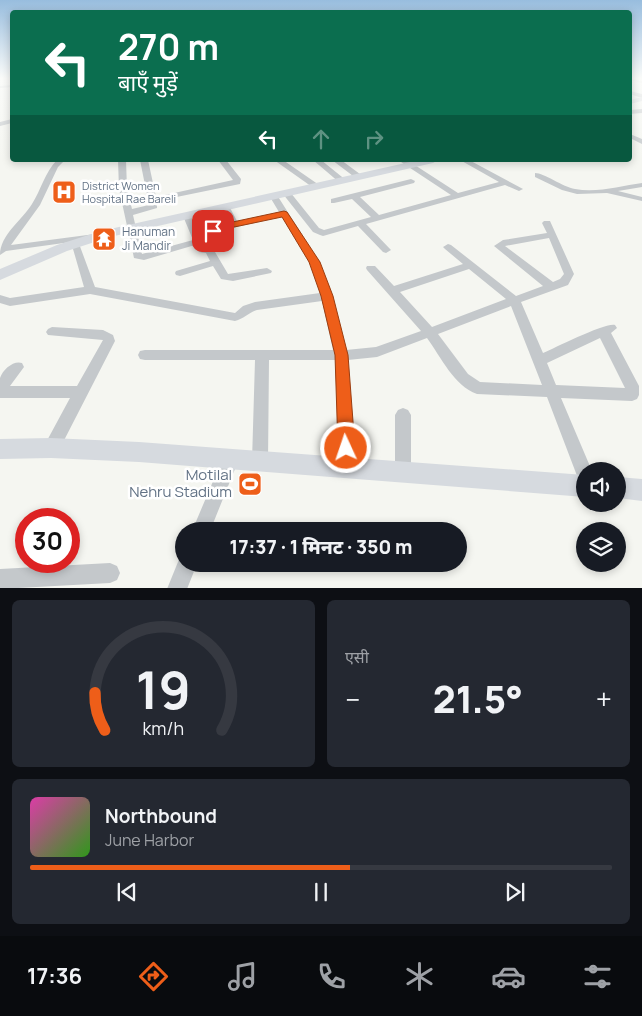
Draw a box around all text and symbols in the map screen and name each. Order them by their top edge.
text: 270 m [118,23,219,71]
icon: left [35,30,100,95]
text: बाएँ मुड़ें [118,68,178,98]
icon: left [254,125,282,153]
icon: ahead [307,125,335,153]
icon: right [360,125,388,153]
place label: District Women Hospital Rae Bareli [82,178,176,206]
hospital icon: District Women Hospital Rae Bareli [51,179,77,205]
pin [192,210,234,252]
icon: arrive [199,217,227,245]
place label: Hanuman Ji Mandir [122,223,175,254]
temple icon: Hanuman Ji Mandir [91,226,117,252]
position arrow [319,421,371,473]
map controls [576,462,626,572]
button: sound [576,462,626,512]
place label: Motilal Nehru Stadium [129,464,232,502]
sports icon: Motilal Nehru Stadium [237,471,263,497]
speed limit sign: 30 [15,508,80,573]
button: layers [576,522,626,572]
text: 17:37 · 1 मिनट · 350 m [230,534,412,560]
text: एसी [345,646,369,668]
text: 19 [136,654,191,725]
text: 21.5° [433,672,523,724]
text: − [345,680,360,718]
text: + [596,680,612,718]
text: km/h [143,716,184,740]
text: Northbound [105,803,217,829]
text: June Harbor [105,829,194,851]
icon: previous [113,878,141,906]
icon: pause [307,878,335,906]
icon: next [501,878,529,906]
icon: directions [136,959,171,994]
icon: music [225,959,260,994]
icon: phone [314,959,349,994]
icon: climate [402,959,437,994]
icon: car [491,959,526,994]
icon: filters [580,959,615,994]
text: 17:36 [27,961,82,991]

